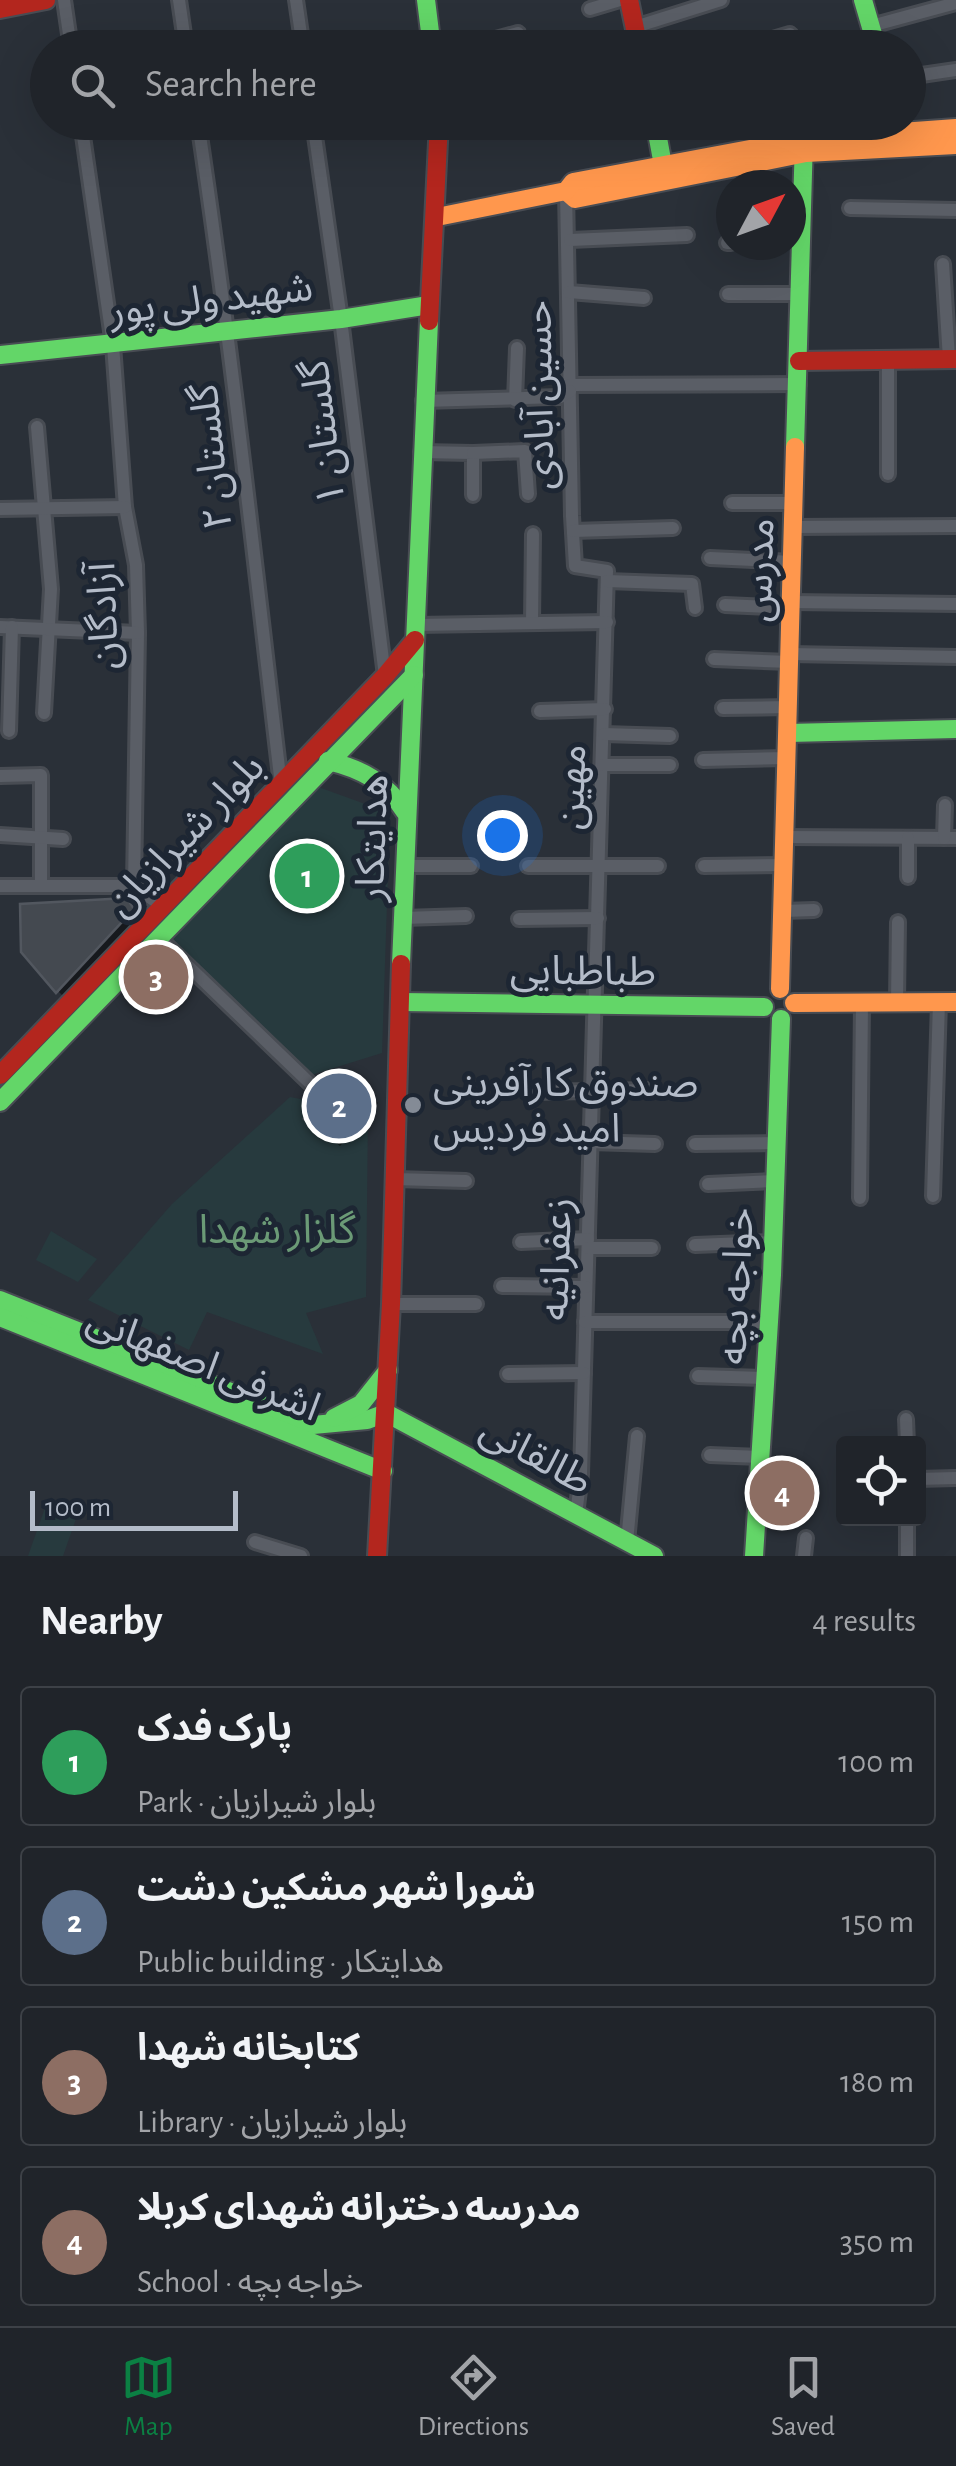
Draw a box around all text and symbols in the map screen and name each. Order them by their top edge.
search box [30,30,926,140]
icon: search [65,58,120,113]
text: Search here [145,66,317,104]
north arrow [716,170,806,260]
street label: شهید ولی پور [106,268,316,337]
street label: حسین آبادی [517,300,563,490]
street label: گلستان ۱ [294,357,354,508]
street label: گلستان ۲ [183,382,241,532]
street label: مدرس [738,517,784,623]
street label: آزادگان [81,559,128,670]
street label: مهین [551,744,594,830]
street label: بلوار شیرازیان [99,747,273,925]
street label: هدایتکار [351,774,397,903]
your location [477,810,528,861]
pin: 1 [274,838,340,914]
pin: 3 [124,940,188,1014]
street label: طباطبایی [509,951,656,994]
place label: صندوق کارآفرینی امید فردیس [433,1063,698,1152]
pin: 2 [306,1068,372,1144]
marker: صندوق کارآفرینی امید فردیس [402,1094,424,1116]
street label: زعفرانیه [535,1197,581,1321]
street label: خواجه بچه [713,1207,765,1366]
park label: گلزار شهدا [199,1210,356,1253]
street label: اشرفی اصفهانی [81,1299,325,1431]
street label: طالقانی [473,1409,599,1503]
map controls [836,1436,926,1526]
button: locate [836,1436,926,1526]
pin: 4 [750,1456,814,1530]
scale bar [30,1486,238,1530]
text: 100 m [45,1494,111,1522]
text: Nearby [40,1600,163,1642]
text: 4 results [812,1605,916,1637]
text: پارک فدک [137,1710,292,1748]
text: 1 [69,1746,80,1778]
text: 100 m [838,1746,914,1778]
text: Park · بلوار شیرازیان [137,1786,376,1818]
text: شورا شهر مشکین دشت [137,1870,536,1908]
text: 2 [67,1906,82,1938]
text: 150 m [842,1906,914,1938]
text: Public building · هدایتکار [137,1946,444,1978]
text: کتابخانه شهدا [137,2030,360,2068]
text: 3 [68,2066,81,2098]
text: 180 m [840,2066,914,2098]
text: Library · بلوار شیرازیان [137,2106,407,2138]
text: مدرسه دخترانه شهدای کربلا [137,2190,581,2228]
text: 4 [66,2226,83,2258]
text: 350 m [840,2226,914,2258]
text: School · خواجه بچه [137,2266,363,2298]
tab: Map [121,2350,176,2444]
tab: Directions [418,2350,529,2444]
tab: Saved [771,2350,835,2444]

